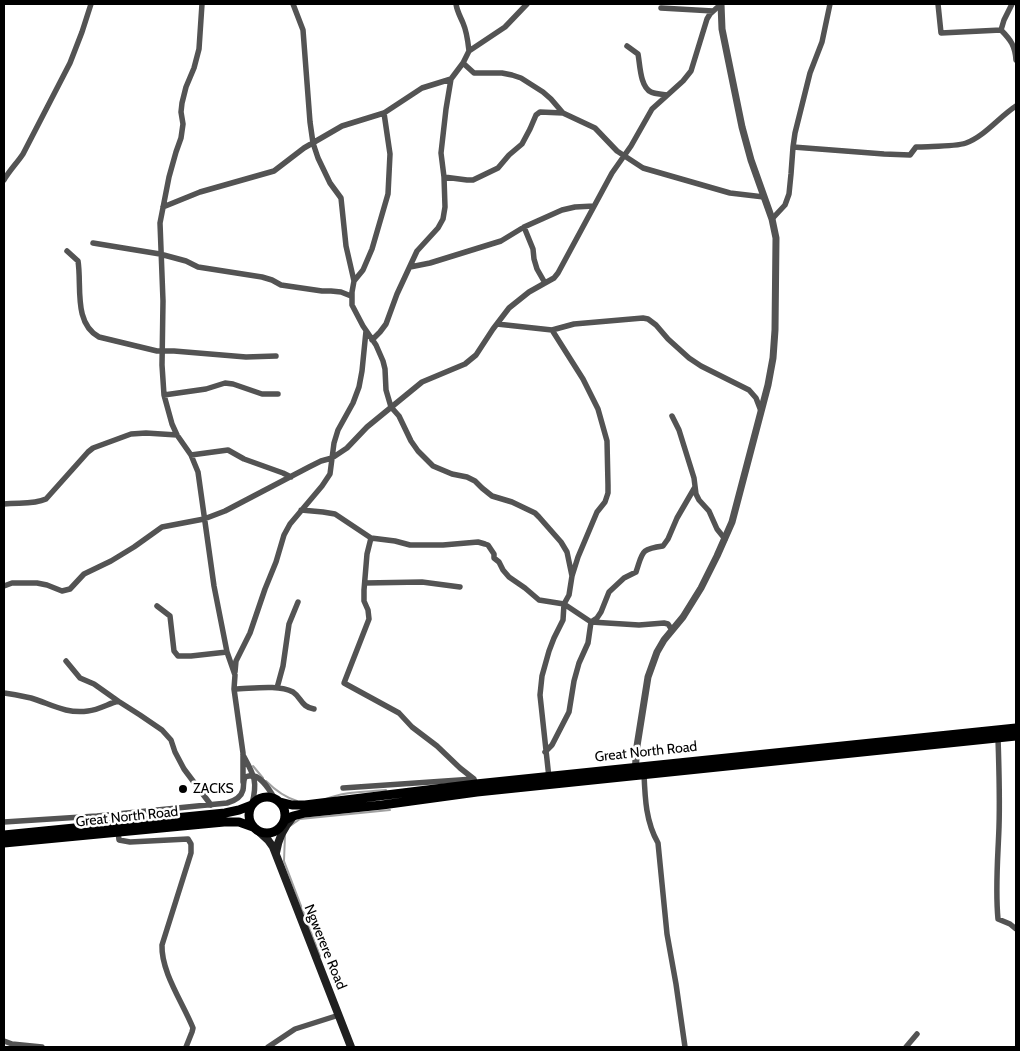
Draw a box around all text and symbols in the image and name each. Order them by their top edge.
street label: Great North Road [594,738,698,766]
place label: ZACKS [193,781,234,797]
marker: ZACKS [177,783,189,795]
street label: Great North Road [75,803,179,831]
street label: Ngwerere Road [300,902,350,992]

